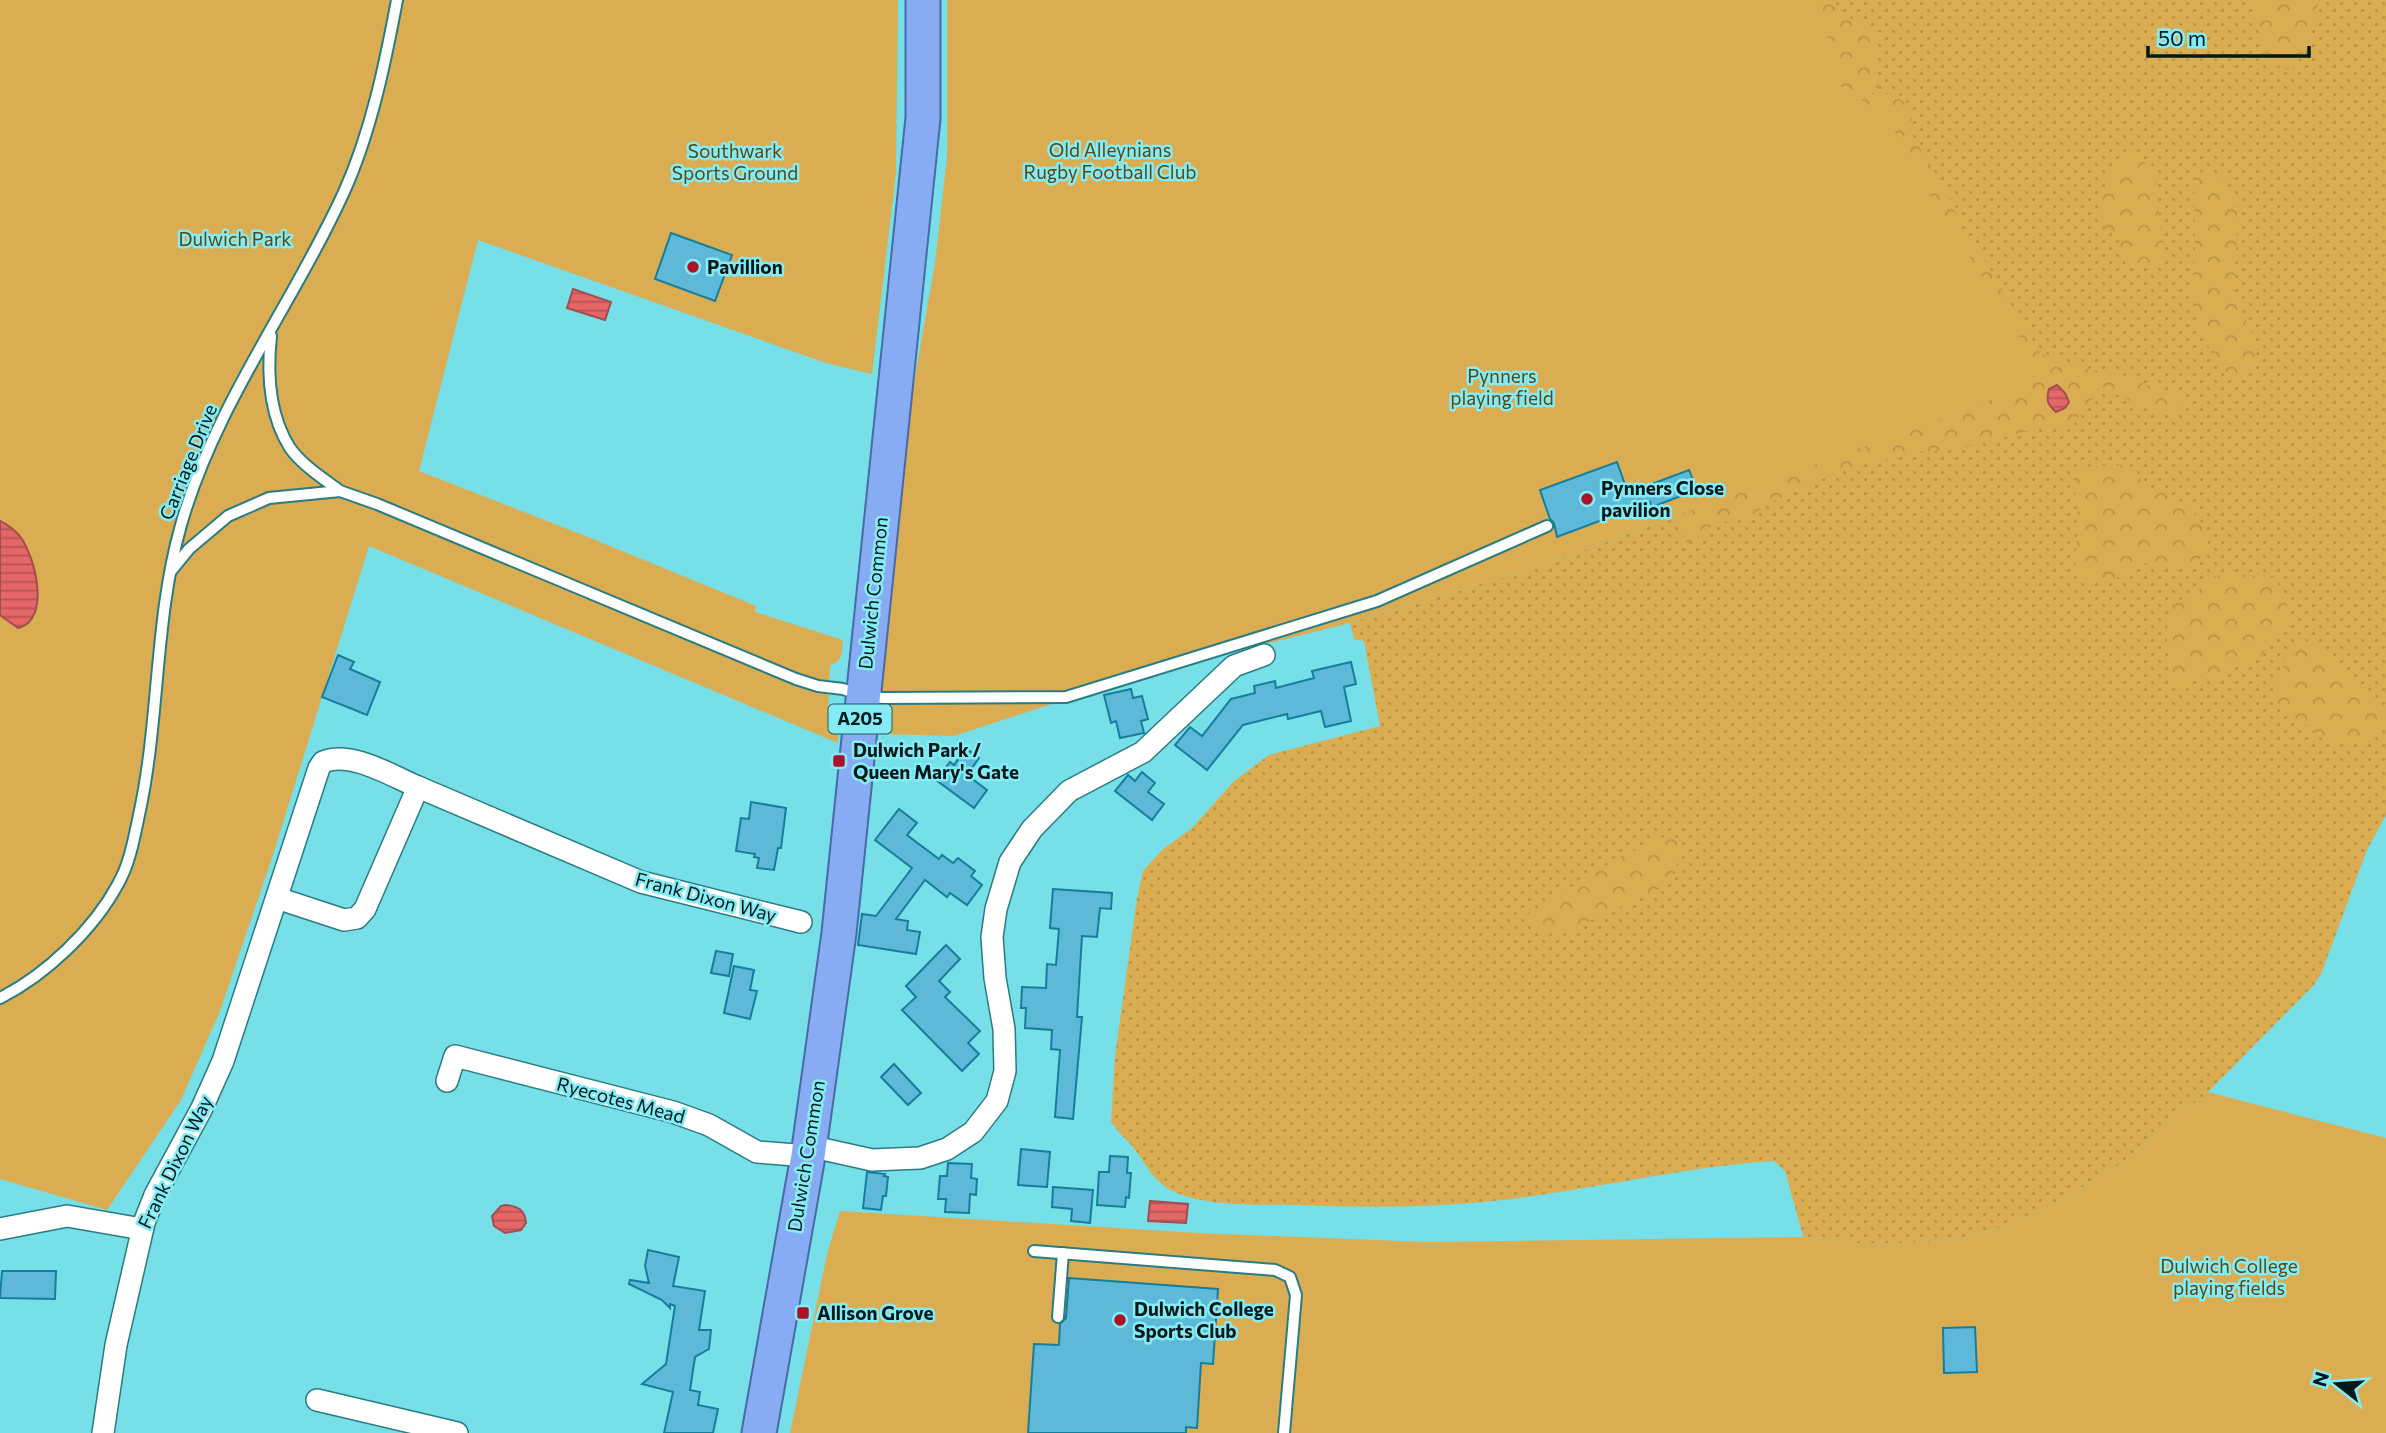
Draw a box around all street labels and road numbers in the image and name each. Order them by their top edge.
street label: Carriage Drive [154,401,221,523]
street label: Dulwich Common [853,516,892,670]
road number: A205 [828,704,892,734]
street label: Frank Dixon Way [633,867,779,926]
street label: Ryecotes Mead [555,1071,688,1128]
street label: Dulwich Common [782,1078,829,1233]
street label: Frank Dixon Way [132,1091,217,1232]

